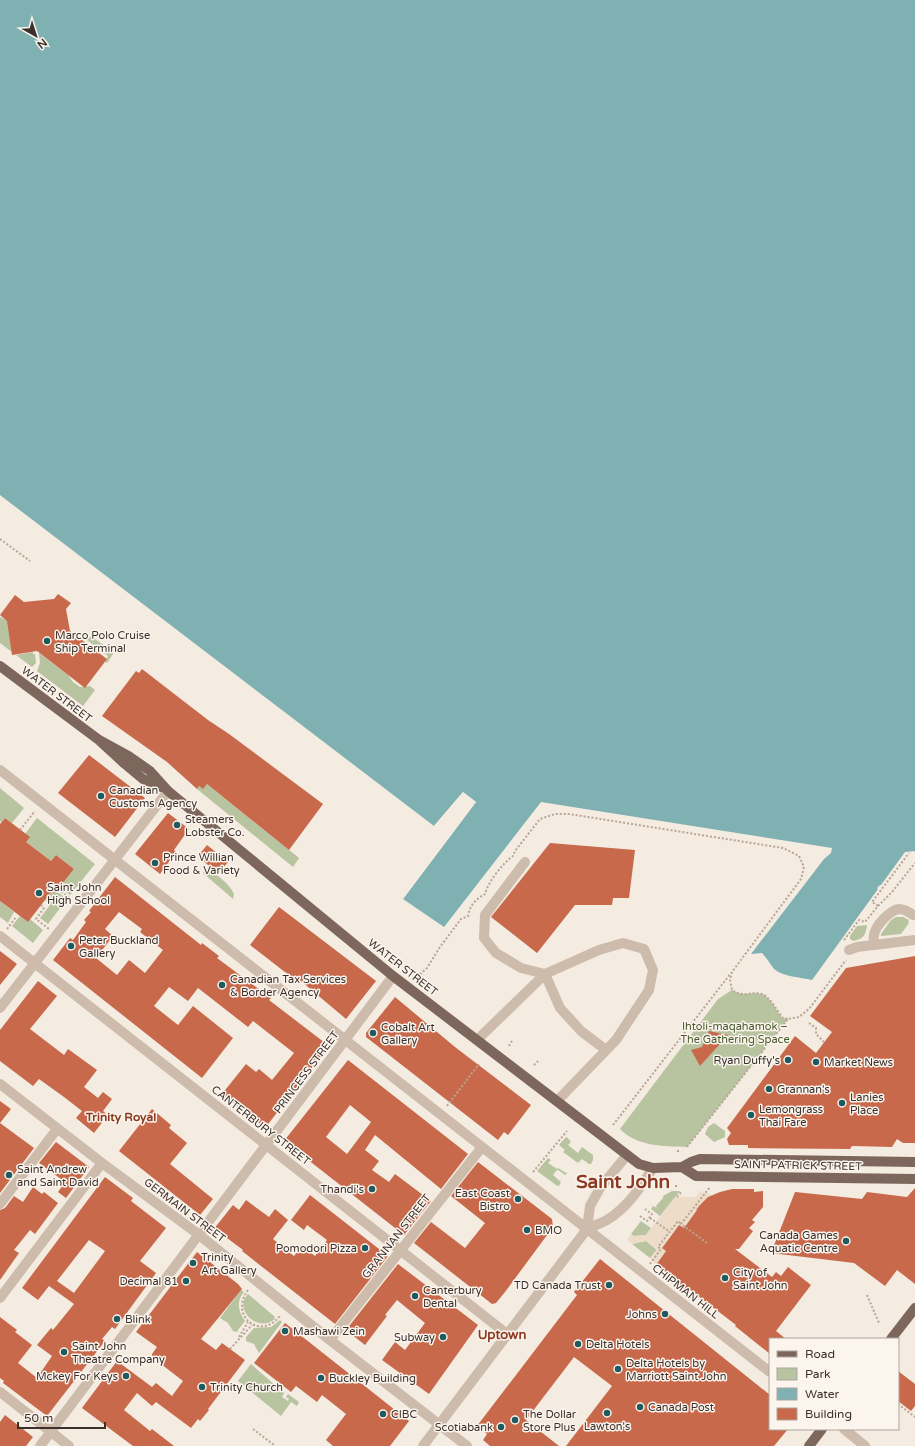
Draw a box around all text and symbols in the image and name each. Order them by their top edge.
north arrow [16,16,56,56]
text: N [34,36,50,51]
place label: Marco Polo Cruise Ship Terminal [55,629,150,655]
marker: Marco Polo Cruise Ship Terminal [42,636,52,646]
street label: WATER STREET [19,664,95,725]
place label: Canadian Customs Agency [109,784,197,810]
marker: Canadian Customs Agency [96,791,106,801]
place label: Steamers Lobster Co. [185,813,245,839]
marker: Steamers Lobster Co. [172,820,182,830]
place label: Prince Willian Food & Variety [163,851,240,877]
marker: Prince Willian Food & Variety [150,858,160,868]
place label: Saint John High School [47,881,110,907]
marker: Saint John High School [34,888,44,898]
place label: Peter Buckland Gallery [79,934,159,960]
street label: WATER STREET [365,936,440,999]
marker: Peter Buckland Gallery [66,941,76,951]
place label: Canadian Tax Services & Border Agency [230,973,346,999]
marker: Canadian Tax Services & Border Agency [217,980,227,990]
park label: Ihtoli-maqahamok – The Gathering Space [680,1020,790,1046]
place label: Cobalt Art Gallery [381,1021,435,1047]
street label: PRINCESS STREET [271,1028,342,1116]
marker: Cobalt Art Gallery [368,1028,378,1038]
place label: Ryan Duffy's [714,1054,780,1067]
marker: Ryan Duffy's [783,1055,793,1065]
place label: Market News [824,1056,893,1069]
marker: Market News [811,1057,821,1067]
street label: CANTERBURY STREET [209,1083,313,1168]
place label: Grannan's [777,1083,830,1096]
marker: Grannan's [764,1084,774,1094]
place label: Lanies Place [850,1091,883,1117]
marker: Lanies Place [837,1098,847,1108]
place label: Lemongrass Thai Fare [759,1103,823,1129]
district label: Trinity Royal [85,1110,156,1125]
marker: Lemongrass Thai Fare [746,1110,756,1120]
street label: SAINT PATRICK STREET [734,1158,862,1173]
place label: Saint Andrew and Saint David [17,1163,99,1189]
marker: Saint Andrew and Saint David [4,1170,14,1180]
district label: Saint John [576,1171,670,1193]
street label: GERMAIN STREET [141,1176,228,1245]
place label: Thandi's [320,1183,364,1196]
marker: Thandi's [367,1184,377,1194]
place label: East Coast Bistro [455,1187,510,1213]
street label: GRANNAN STREET [359,1191,434,1281]
marker: East Coast Bistro [513,1194,523,1204]
place label: BMO [535,1224,562,1237]
marker: BMO [522,1225,532,1235]
place label: Canada Games Aquatic Centre [759,1229,838,1255]
marker: Canada Games Aquatic Centre [841,1236,851,1246]
place label: Pomodori Pizza [276,1242,357,1255]
marker: Pomodori Pizza [360,1243,370,1253]
place label: Trinity Art Gallery [201,1251,257,1277]
marker: Trinity Art Gallery [188,1258,198,1268]
street label: CHIPMAN HILL [650,1261,722,1322]
place label: City of Saint John [733,1266,788,1292]
marker: City of Saint John [720,1273,730,1283]
place label: Decimal 81 [119,1275,178,1288]
marker: Decimal 81 [181,1276,191,1286]
place label: TD Canada Trust [514,1279,601,1292]
marker: TD Canada Trust [604,1280,614,1290]
place label: Canterbury Dental [423,1284,482,1310]
marker: Canterbury Dental [410,1291,420,1301]
place label: Johns [627,1308,657,1321]
marker: Johns [660,1309,670,1319]
place label: Blink [125,1313,151,1326]
marker: Blink [112,1314,122,1324]
place label: Mashawi Zein [293,1325,365,1338]
marker: Mashawi Zein [280,1326,290,1336]
district label: Uptown [478,1327,526,1343]
place label: Subway [394,1331,435,1344]
marker: Subway [438,1332,448,1342]
place label: Delta Hotels [586,1338,649,1351]
legend [769,1338,899,1430]
marker: Delta Hotels [573,1339,583,1349]
place label: Saint John Theatre Company [72,1340,165,1366]
marker: Saint John Theatre Company [59,1347,69,1357]
text: Road [805,1347,835,1361]
place label: Delta Hotels by Marriott Saint John [626,1357,726,1383]
marker: Delta Hotels by Marriott Saint John [613,1364,623,1374]
text: Park [805,1367,831,1381]
place label: Mckey For Keys [36,1370,118,1383]
marker: Mckey For Keys [121,1371,131,1381]
place label: Buckley Building [329,1372,416,1385]
marker: Buckley Building [316,1373,326,1383]
place label: Trinity Church [210,1381,283,1394]
marker: Trinity Church [197,1382,207,1392]
text: Water [805,1387,840,1401]
place label: Canada Post [648,1401,714,1414]
marker: Canada Post [635,1402,645,1412]
scale bar [18,1404,105,1430]
text: Building [805,1407,852,1421]
place label: CIBC [391,1408,417,1421]
place label: The Dollar Store Plus [523,1408,577,1434]
marker: Lawton's [602,1408,612,1418]
marker: CIBC [378,1409,388,1419]
text: 50 m [24,1411,53,1425]
marker: The Dollar Store Plus [510,1415,520,1425]
place label: Lawton's [584,1420,630,1433]
place label: Scotiabank [435,1421,493,1434]
marker: Scotiabank [496,1422,506,1432]

